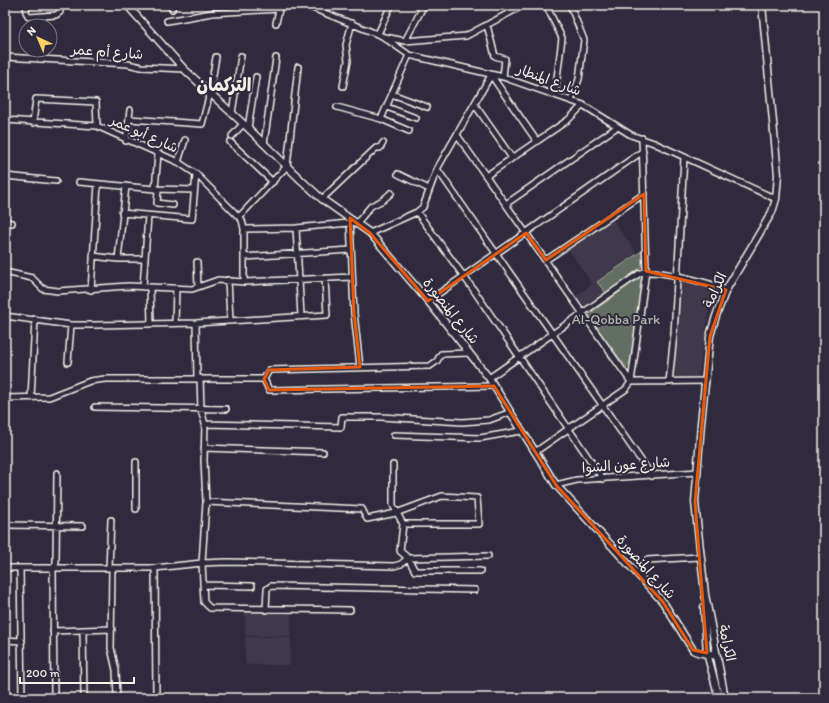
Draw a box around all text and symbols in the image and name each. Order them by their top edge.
north arrow [18,18,58,58]
text: N [24,24,39,38]
street label: شارع أم عمر [69,41,144,65]
street label: شارع المنطار [513,60,583,100]
district label: التركمان [197,74,251,96]
street label: شارع أبو عمر [106,111,181,157]
street label: الكرامة [699,270,731,310]
street label: شارع المنصورة [418,275,483,348]
park label: Al-Qobba Park [572,311,660,328]
street label: شارع عون الشوا [581,453,671,478]
street label: شارع المنصورة [612,532,679,603]
street label: الكرامة [715,623,739,663]
scale bar [20,659,134,685]
text: 200 m [26,666,60,680]

